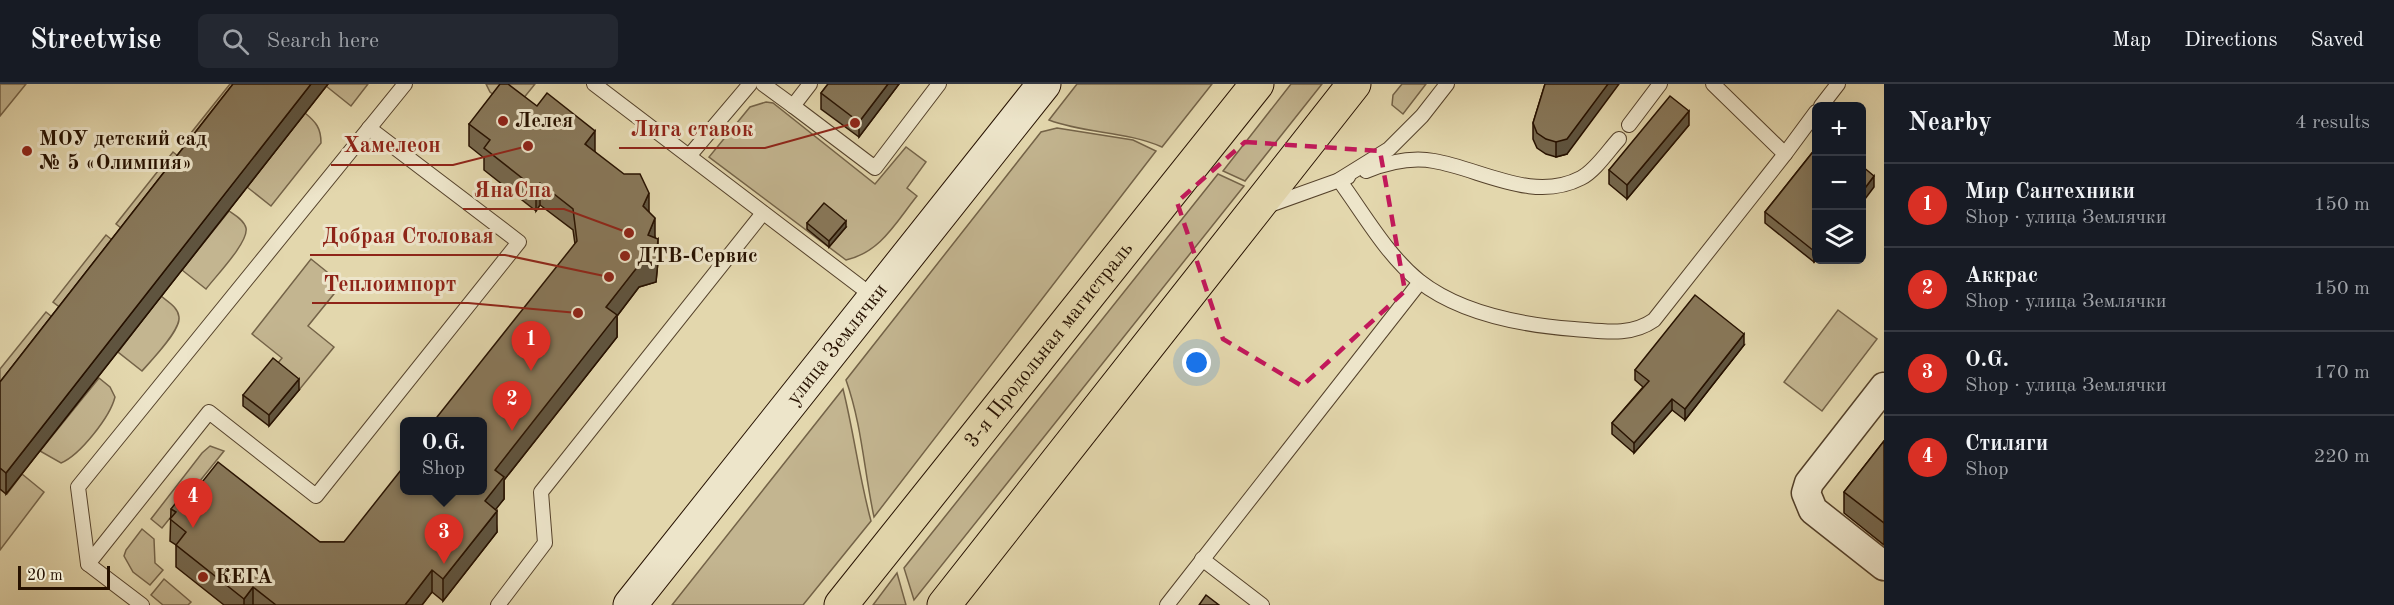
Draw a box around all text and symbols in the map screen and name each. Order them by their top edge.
search box [198,14,618,68]
icon: search [219,25,252,58]
text: Streetwise [30,27,162,55]
text: Search here [267,30,379,52]
text: Map [2112,30,2151,51]
text: Directions [2184,30,2278,51]
text: Saved [2311,30,2364,51]
map controls [1812,102,1866,264]
button: + [1812,102,1866,156]
callout: Лига ставок [619,108,765,148]
text: Nearby [1908,110,1992,136]
place label: Лелея [515,111,573,132]
text: 4 results [2295,113,2370,133]
marker: Лелея [496,114,510,128]
text: Лига ставок [631,119,754,141]
callout: Хамелеон [331,125,453,165]
place label: МОУ детский сад № 5 «Олимпия» [39,129,207,174]
text: Хамелеон [343,135,441,157]
marker: МОУ детский сад № 5 «Олимпия» [20,144,34,158]
button: − [1812,156,1866,210]
callout: ЯнаСпа [463,169,564,209]
text: ЯнаСпа [474,180,552,202]
text: Мир Сантехники [1965,181,2135,203]
text: 1 [1922,195,1933,215]
text: 150 m [2314,195,2370,215]
text: Shop · улица Землячки [1965,208,2167,228]
button: layers [1812,210,1866,264]
callout: Добрая Столовая [310,215,505,255]
text: Добрая Столовая [322,226,494,248]
street label: 3-я Продольная магистраль [961,238,1137,452]
place label: ДТВ-Сервис [637,246,758,267]
marker: ДТВ-Сервис [618,249,632,263]
callout: Теплоимпорт [312,263,468,303]
text: Аккрас [1965,265,2038,287]
text: Теплоимпорт [324,274,456,296]
text: 2 [1922,279,1933,299]
text: 150 m [2314,279,2370,299]
street label: улица Землячки [783,280,892,409]
text: Shop · улица Землячки [1965,292,2167,312]
pin: 1 [512,322,550,371]
your location [1182,348,1211,377]
text: O.G. [1965,349,2009,371]
text: 3 [1922,363,1933,383]
text: 170 m [2314,363,2370,383]
text: Shop · улица Землячки [1965,376,2167,396]
pin: 2 [492,382,532,431]
popup [400,417,487,495]
text: O.G. [422,432,465,454]
text: Стиляги [1965,433,2048,455]
text: 4 [1922,447,1933,467]
text: 220 m [2314,447,2370,467]
text: Shop [422,459,465,479]
text: Shop [1965,460,2009,480]
pin: 4 [174,478,212,528]
pin: 3 [424,514,464,564]
scale bar [18,563,110,590]
place label: КЕГА [215,567,273,588]
text: 20 m [27,568,63,584]
marker: КЕГА [196,570,210,584]

